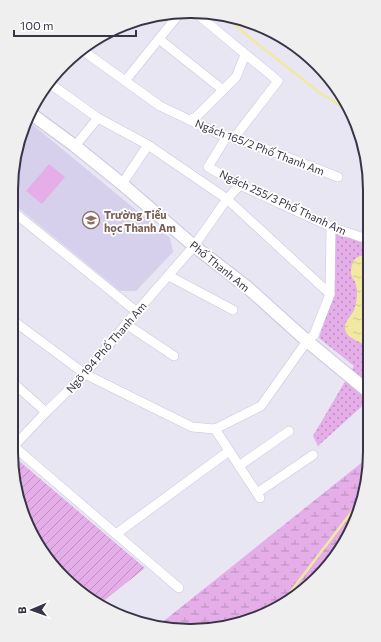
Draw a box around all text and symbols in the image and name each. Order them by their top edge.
scale bar [14,12,136,38]
text: 100 m [20,18,54,32]
street label: Ngách 165/2 Phố Thanh Am [194,116,326,178]
street label: Ngách 255/3 Phố Thanh Am [218,167,348,237]
place label: Trường Tiểu học Thanh Am [104,208,176,235]
school or university icon: Trường Tiểu học Thanh Am [81,210,101,230]
street label: Phố Thanh Am [188,238,252,294]
street label: Ngõ 194 Phố Thanh Am [63,299,149,395]
north arrow [12,590,52,630]
text: B [15,606,28,614]

